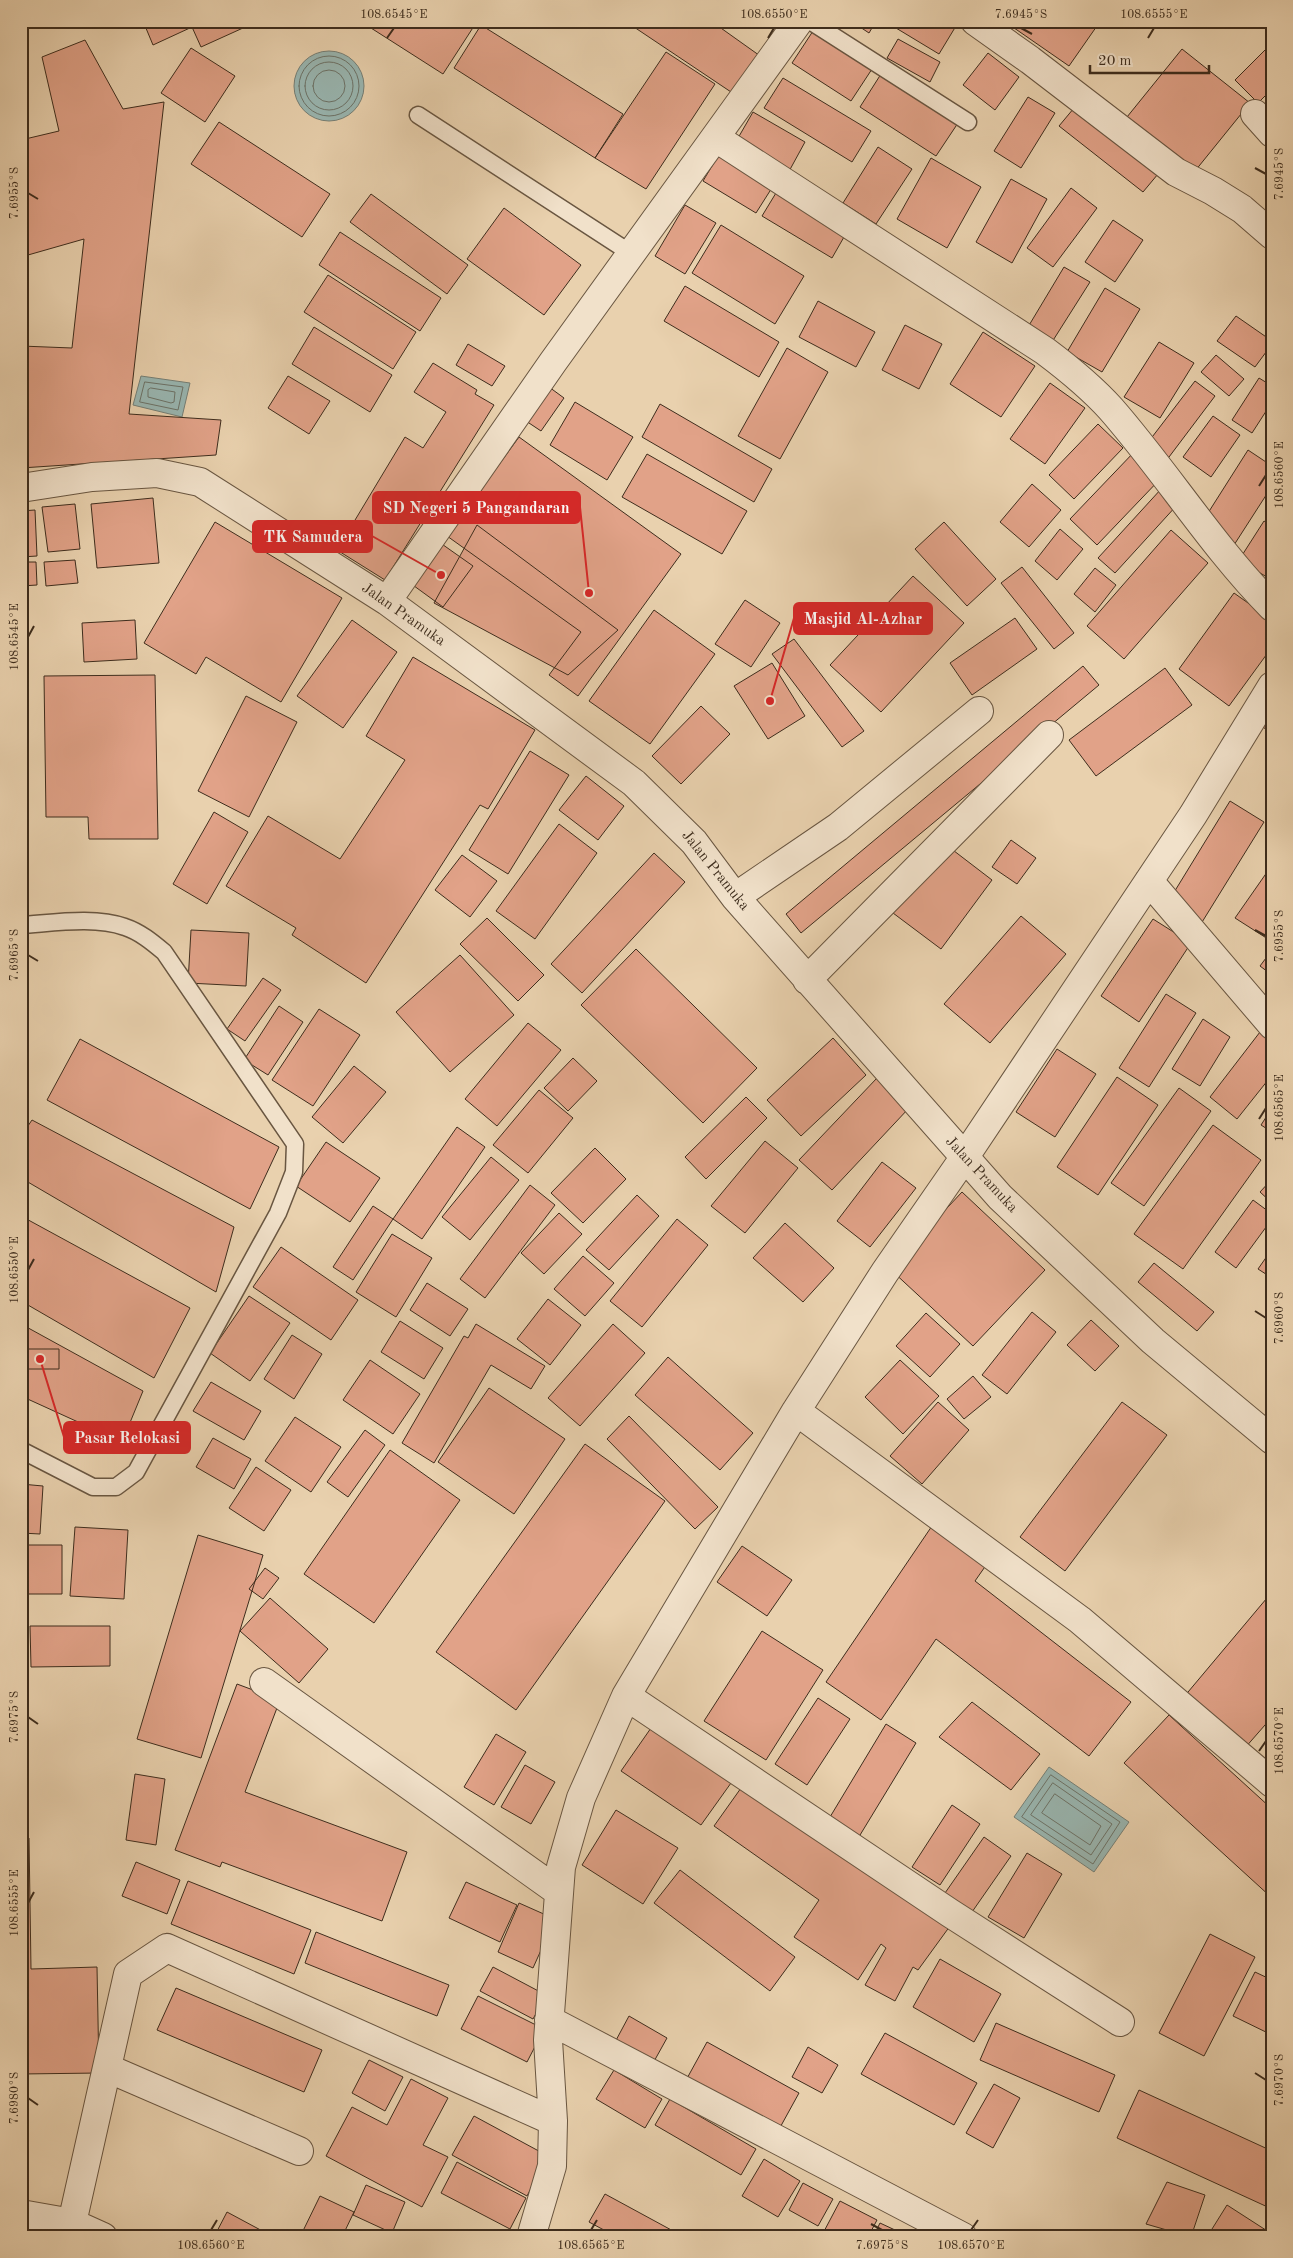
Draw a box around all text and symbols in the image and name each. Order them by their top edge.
text: 108.6545°E [360,8,428,21]
text: 108.6550°E [740,8,808,21]
text: 7.6945°S [995,8,1047,21]
text: 108.6555°E [1120,8,1188,21]
scale bar [1090,42,1209,74]
text: 20 m [1098,54,1132,69]
text: 7.6945°S [1273,148,1286,200]
text: 7.6955°S [8,167,21,219]
text: 108.6560°E [1273,441,1286,509]
callout: SD Negeri 5 Pangandaran [373,492,580,523]
text: SD Negeri 5 Pangandaran [382,501,570,517]
callout: TK Samudera [253,521,372,552]
text: TK Samudera [263,530,363,546]
street label: Jalan Pramuka [358,581,448,650]
text: 108.6545°E [8,603,21,671]
callout: Masjid Al-Azhar [794,603,932,634]
text: Masjid Al-Azhar [804,612,922,628]
street label: Jalan Pramuka [678,828,752,914]
text: 7.6955°S [1273,910,1286,962]
text: 7.6965°S [8,929,21,981]
text: 108.6565°E [1273,1074,1286,1142]
street label: Jalan Pramuka [942,1134,1020,1216]
text: 108.6550°E [8,1236,21,1304]
text: 7.6960°S [1274,1292,1286,1344]
callout: Pasar Relokasi [64,1422,190,1453]
text: Pasar Relokasi [74,1431,180,1447]
text: 7.6975°S [8,1691,21,1743]
text: 108.6570°E [1273,1707,1286,1775]
text: 108.6555°E [8,1869,21,1937]
text: 7.6970°S [1274,2054,1286,2106]
text: 7.6980°S [9,2072,21,2124]
text: 108.6560°E [177,2239,245,2252]
text: 108.6565°E [557,2239,625,2252]
text: 7.6975°S [856,2239,908,2252]
text: 108.6570°E [937,2239,1005,2252]

